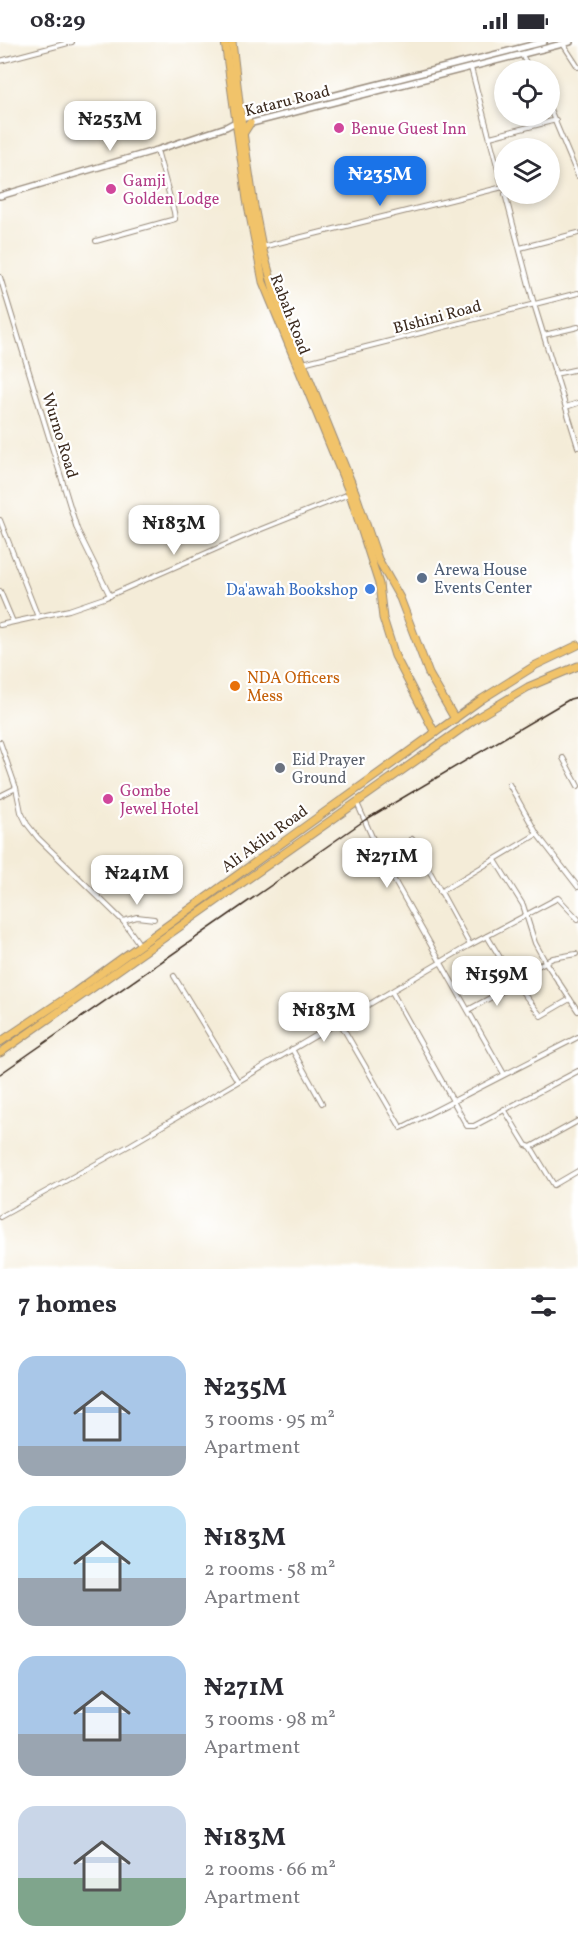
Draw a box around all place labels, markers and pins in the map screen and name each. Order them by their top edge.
pin: ₦253M [68,101,152,152]
place label: Benue Guest Inn [351,119,467,141]
marker: Benue Guest Inn [332,121,346,135]
pin: ₦235M [338,156,422,207]
place label: Gamji Golden Lodge [123,171,219,211]
marker: Gamji Golden Lodge [104,182,118,196]
pin: ₦183M [132,505,216,556]
place label: Arewa House Events Center [434,560,532,600]
marker: Arewa House Events Center [415,571,429,585]
place label: Da'awah Bookshop [226,580,358,602]
marker: Da'awah Bookshop [363,582,377,596]
place label: NDA Officers Mess [247,668,340,708]
marker: NDA Officers Mess [228,679,242,693]
place label: Eid Prayer Ground [292,750,365,790]
marker: Eid Prayer Ground [273,761,287,775]
place label: Gombe Jewel Hotel [120,781,199,821]
marker: Gombe Jewel Hotel [101,792,115,806]
pin: ₦271M [345,838,429,889]
pin: ₦241M [95,855,179,906]
pin: ₦159M [455,956,539,1007]
pin: ₦183M [282,992,366,1043]

